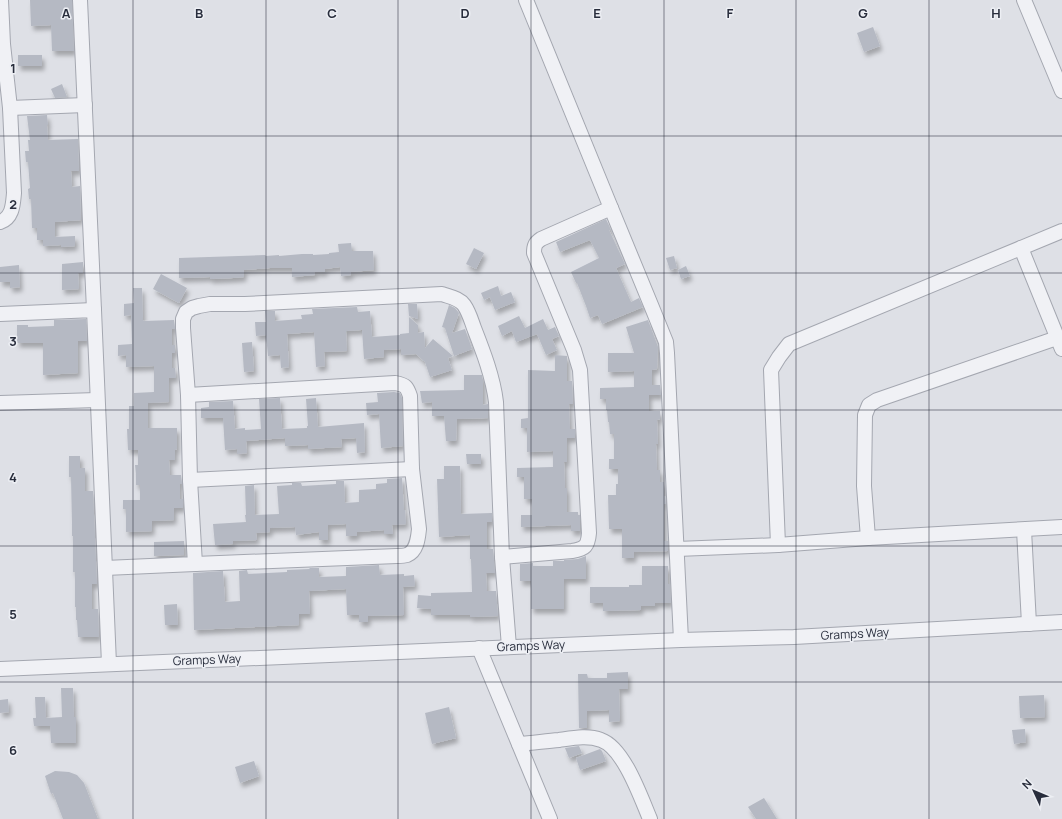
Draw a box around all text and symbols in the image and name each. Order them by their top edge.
text: A [62,4,71,22]
text: B [195,4,203,22]
text: C [327,4,337,22]
text: D [460,4,470,22]
text: E [593,4,601,22]
text: F [727,4,734,22]
text: G [858,4,868,22]
text: H [991,4,1001,22]
text: 1 [10,59,16,77]
text: 2 [9,195,17,213]
text: 3 [9,332,17,350]
text: 4 [9,468,17,486]
text: 5 [9,605,17,623]
street label: Gramps Way [820,623,890,644]
street label: Gramps Way [496,636,566,655]
street label: Gramps Way [172,650,242,669]
text: 6 [9,741,17,759]
north arrow [1014,771,1054,811]
text: N [1018,776,1035,792]

